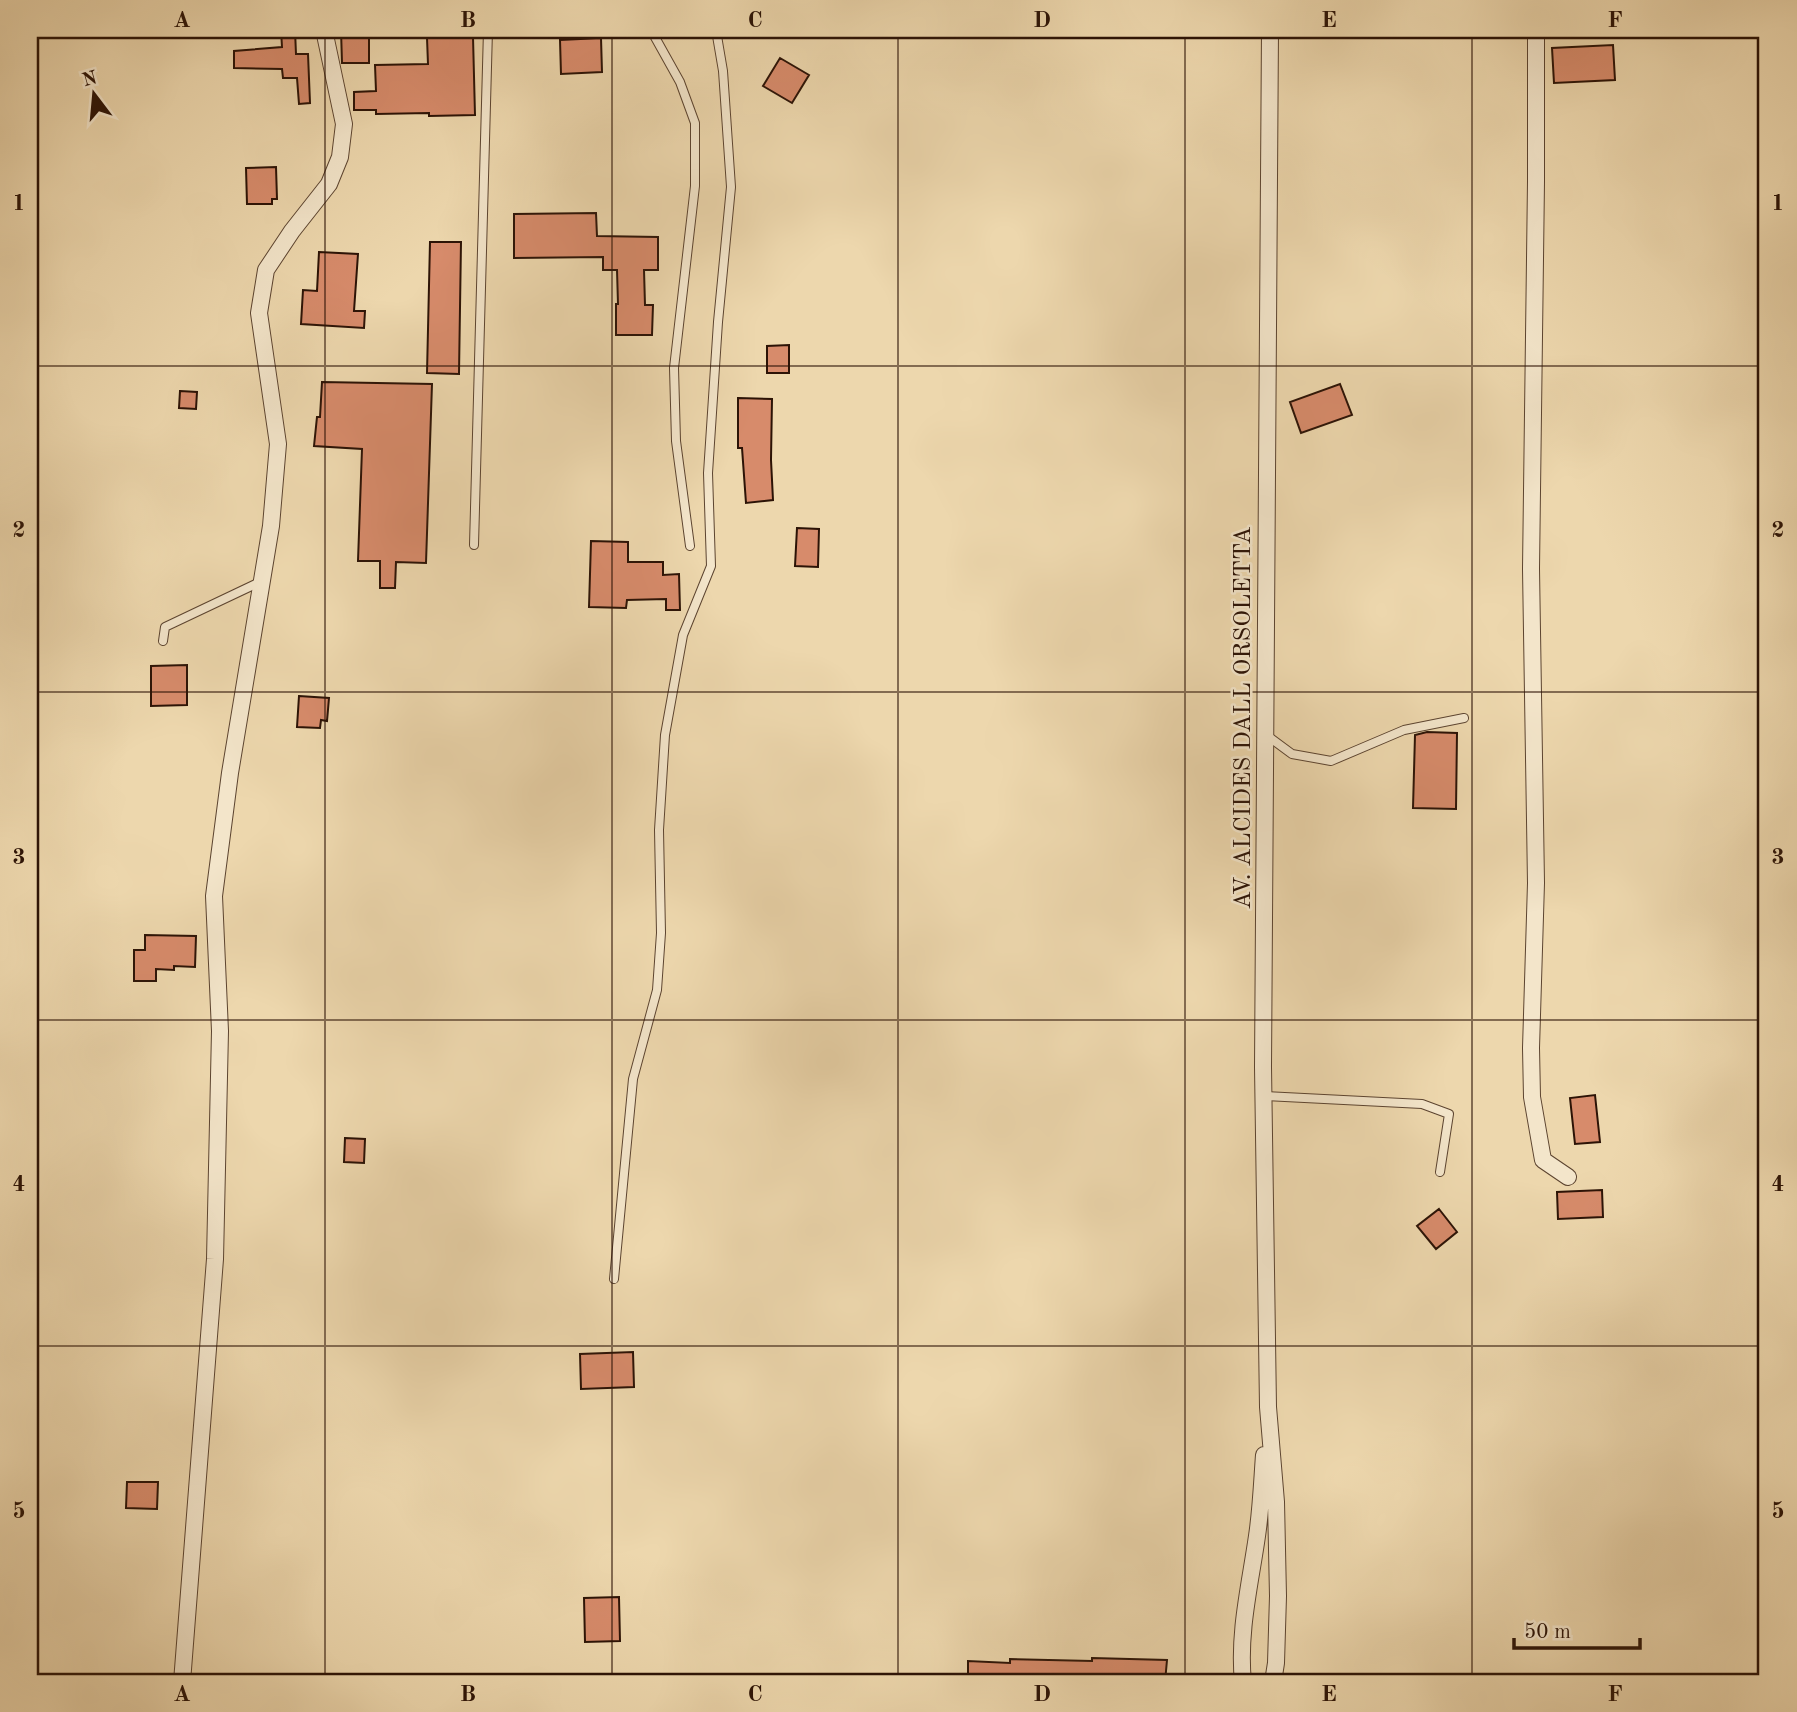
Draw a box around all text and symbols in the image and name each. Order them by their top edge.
text: A [173,9,191,32]
text: B [460,9,476,32]
text: C [747,9,763,32]
text: D [1033,9,1051,32]
text: E [1321,9,1337,32]
text: F [1607,9,1623,32]
north arrow [60,60,130,130]
text: N [80,69,100,91]
text: 1 [12,192,26,215]
text: 1 [1771,192,1785,215]
text: 2 [12,519,26,542]
text: 2 [1771,519,1785,542]
street label: AV. ALCIDES DALL ORSOLETTA [1232,527,1256,909]
text: 3 [12,846,26,869]
text: 3 [1771,846,1785,869]
text: 4 [12,1173,26,1196]
text: 4 [1771,1173,1785,1196]
text: 5 [12,1500,26,1523]
text: 5 [1771,1500,1785,1523]
scale bar [1514,1607,1640,1651]
text: 50 m [1524,1622,1571,1643]
text: A [173,1683,191,1706]
text: B [460,1683,476,1706]
text: C [747,1683,763,1706]
text: D [1033,1683,1051,1706]
text: E [1321,1683,1337,1706]
text: F [1607,1683,1623,1706]

